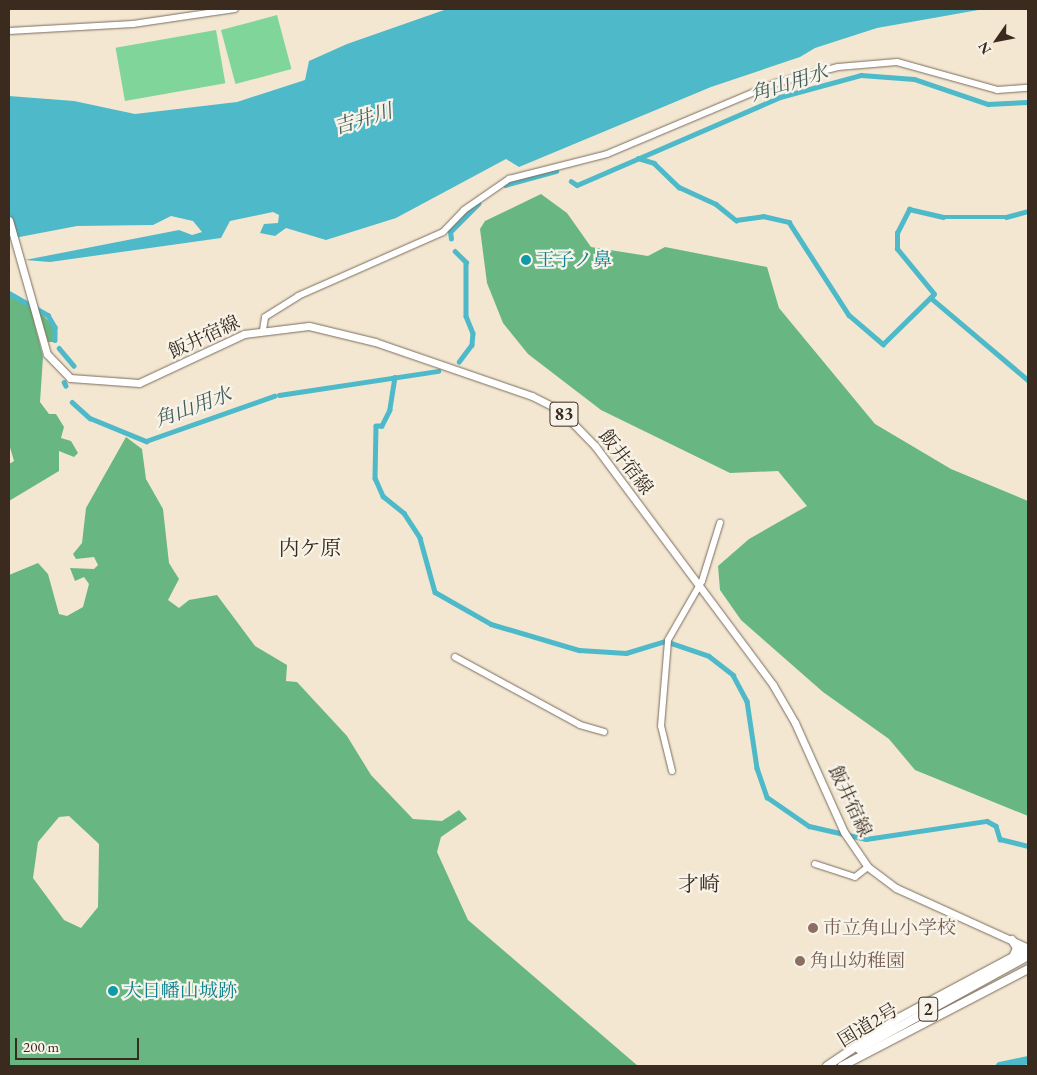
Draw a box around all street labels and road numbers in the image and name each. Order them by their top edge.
street label: 飯井宿線 [165,311,243,363]
road number: 83 [549,398,579,429]
street label: 飯井宿線 [594,425,658,499]
street label: 飯井宿線 [824,762,876,840]
road number: 2 [918,994,938,1024]
street label: 国道2号 [834,998,902,1052]

